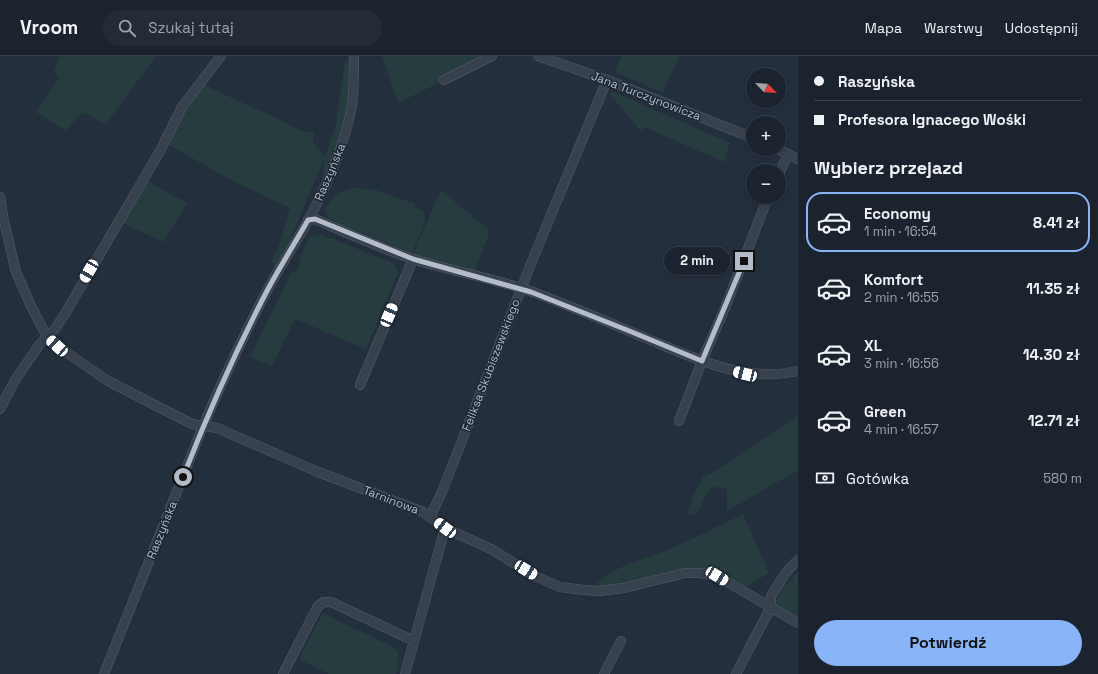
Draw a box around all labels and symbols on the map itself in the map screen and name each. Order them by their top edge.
street label: Jana Turczynowicza [589,68,703,124]
north arrow [746,68,786,108]
street label: Raszyńska [311,141,349,203]
callout: 2 min [664,247,730,275]
route end [735,252,753,270]
car [78,258,100,284]
street label: Feliksa Skubiszewskiego [458,296,524,434]
car [379,302,399,328]
car [44,334,70,358]
car [732,365,758,383]
route start [174,468,192,486]
street label: Tarninowa [361,482,421,518]
street label: Raszyńska [143,499,181,561]
car [432,516,458,540]
car [513,559,539,581]
car [704,565,730,587]

